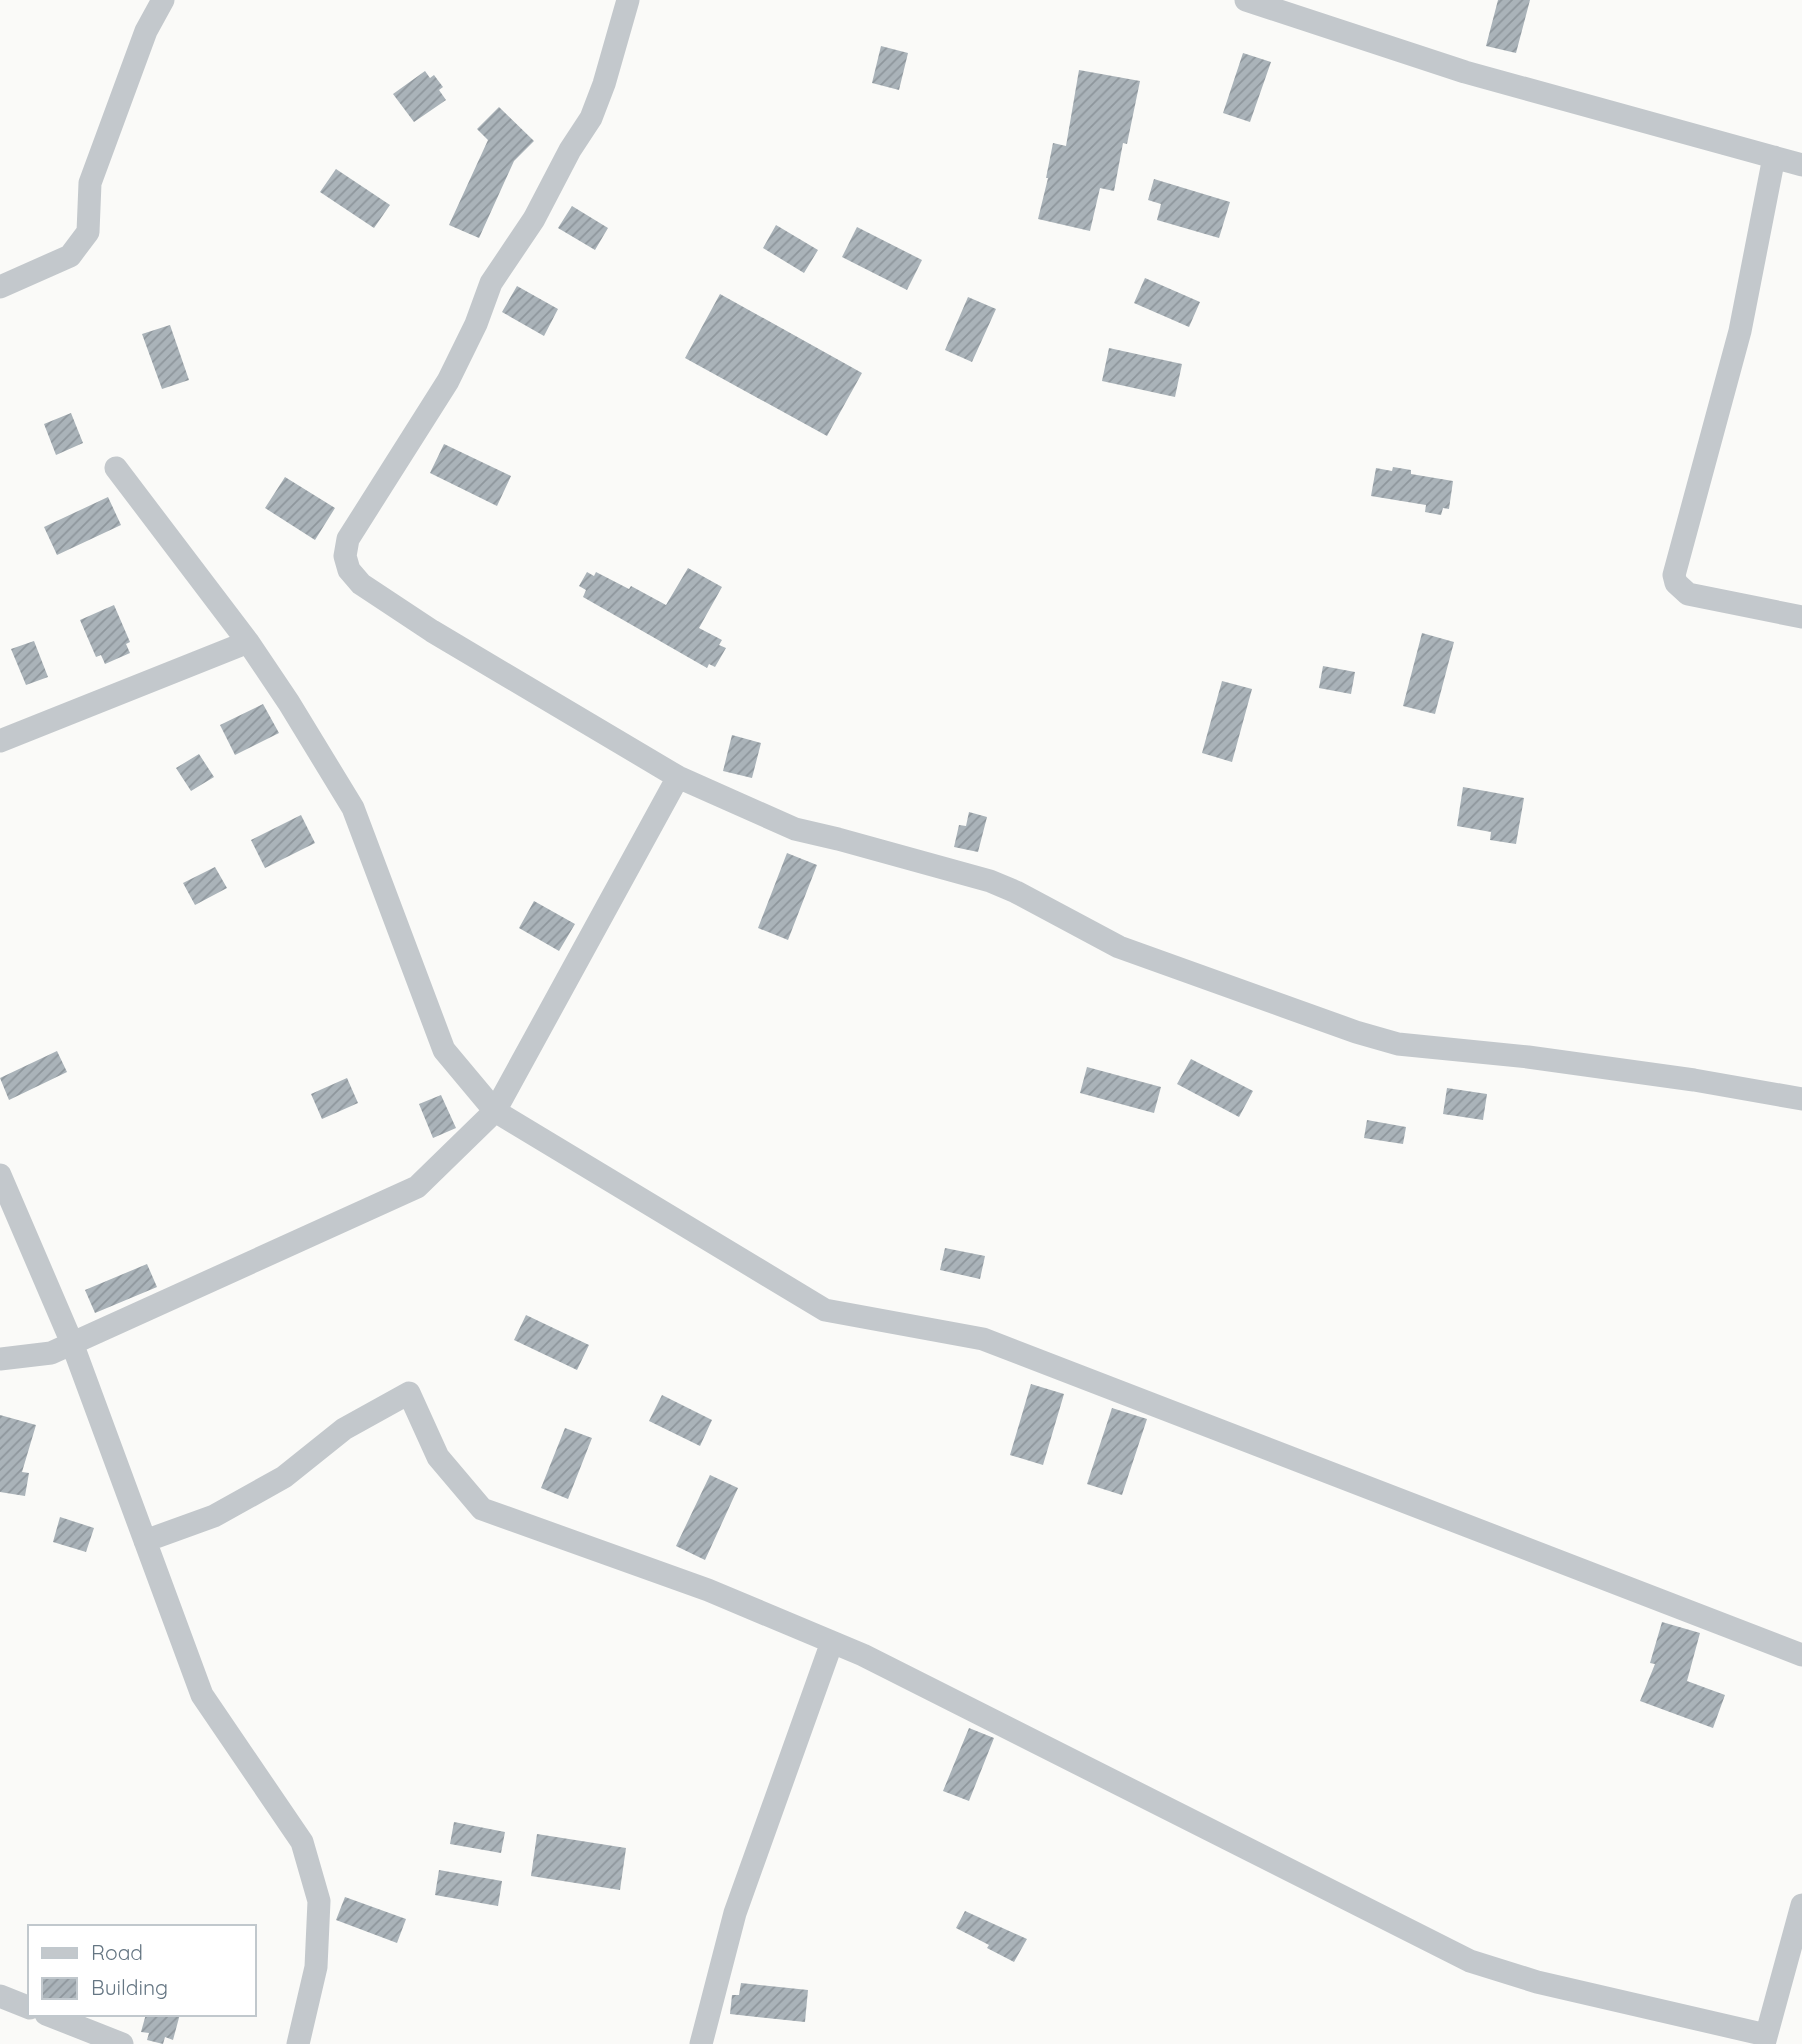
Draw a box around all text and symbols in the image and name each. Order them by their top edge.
legend [28,1925,256,2016]
text: Road [91,1939,143,1965]
text: Building [91,1974,168,2000]

